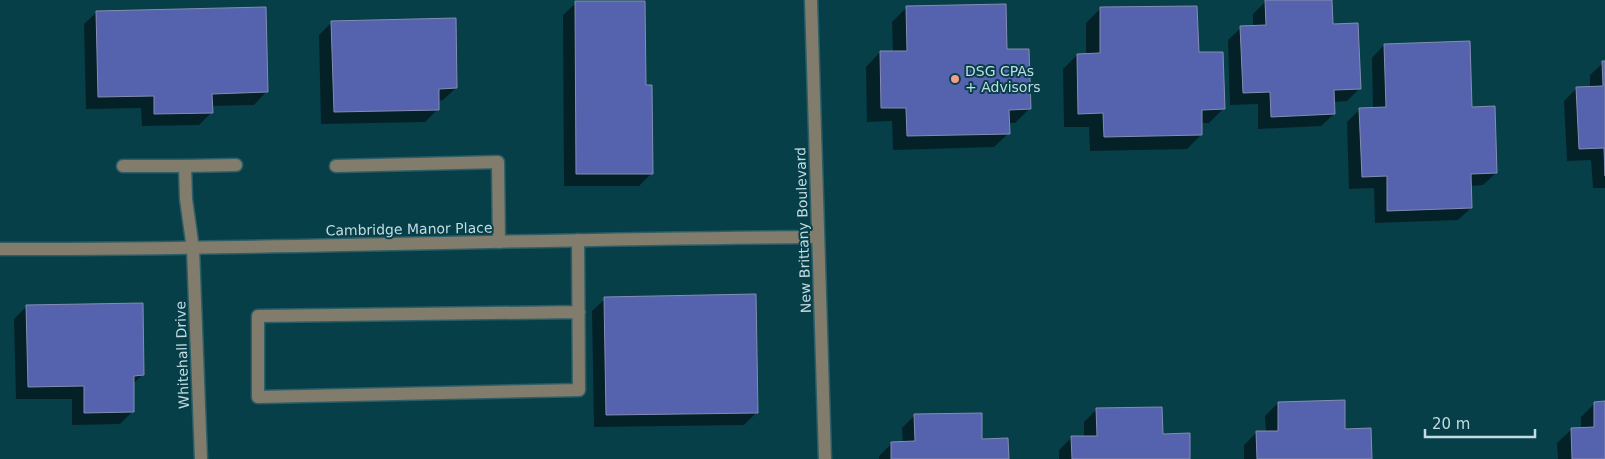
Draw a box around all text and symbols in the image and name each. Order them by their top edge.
place label: DSG CPAs + Advisors [965,63,1040,95]
marker: DSG CPAs + Advisors [949,73,961,85]
street label: New Brittany Boulevard [792,147,814,313]
street label: Cambridge Manor Place [325,220,493,238]
street label: Whitehall Drive [172,301,192,409]
scale bar [1425,406,1535,438]
text: 20 m [1432,415,1470,433]

